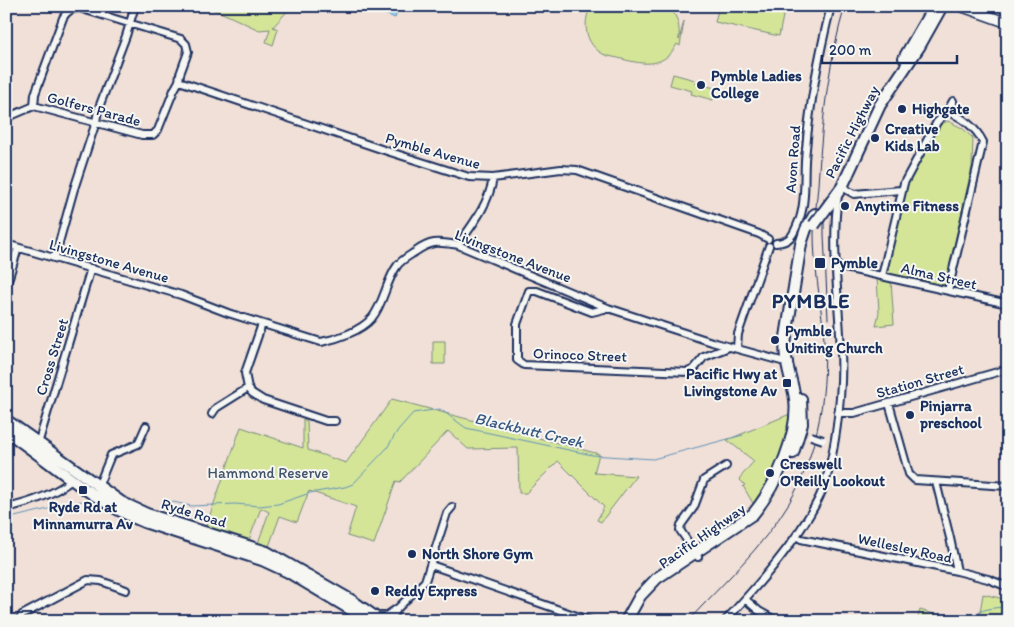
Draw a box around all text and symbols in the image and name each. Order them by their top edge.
scale bar [822,32,956,64]
text: 200 m [829,41,872,59]
place label: Pymble Ladies College [711,67,802,103]
marker: Pymble Ladies College [695,79,707,91]
street label: Pacific Highway [821,83,883,181]
street label: Golfers Parade [45,88,143,130]
place label: Highgate [912,100,970,119]
marker: Highgate [896,103,908,115]
place label: Creative Kids Lab [885,120,940,155]
street label: Avon Road [782,125,804,193]
street label: Pymble Avenue [383,129,483,173]
marker: Creative Kids Lab [869,132,881,144]
place label: Anytime Fitness [854,197,959,216]
marker: Anytime Fitness [839,200,851,212]
street label: Livingstone Avenue [452,225,574,287]
street label: Livingstone Avenue [47,235,171,287]
place label: Pymble [831,254,878,273]
marker: Pymble [813,256,827,270]
street label: Alma Street [899,259,979,294]
district label: PYMBLE [772,289,850,313]
street label: Cross Street [32,316,72,398]
place label: Pymble Uniting Church [785,322,883,358]
marker: Pymble Uniting Church [769,334,781,346]
street label: Orinoco Street [533,344,628,366]
street label: Station Street [874,360,966,402]
place label: Pacific Hwy at Livingstone Av [684,365,777,401]
marker: Pacific Hwy at Livingstone Av [781,377,793,389]
place label: Pinjarra preschool [919,397,982,433]
water label: Blackbutt Creek [473,408,586,452]
marker: Pinjarra preschool [904,409,916,421]
place label: Cresswell O'Reilly Lookout [780,455,885,491]
park label: Hammond Reserve [208,464,328,482]
marker: Cresswell O'Reilly Lookout [764,467,776,479]
marker: Ryde Rd at Minnamurra Av [77,484,89,496]
street label: Ryde Road [159,495,229,531]
place label: Ryde Rd at Minnamurra Av [33,498,133,533]
street label: Pacific Highway [655,499,749,573]
street label: Wellesley Road [856,529,954,567]
place label: North Shore Gym [422,545,534,564]
marker: North Shore Gym [406,548,418,560]
place label: Reddy Express [385,582,478,601]
marker: Reddy Express [369,585,381,597]

